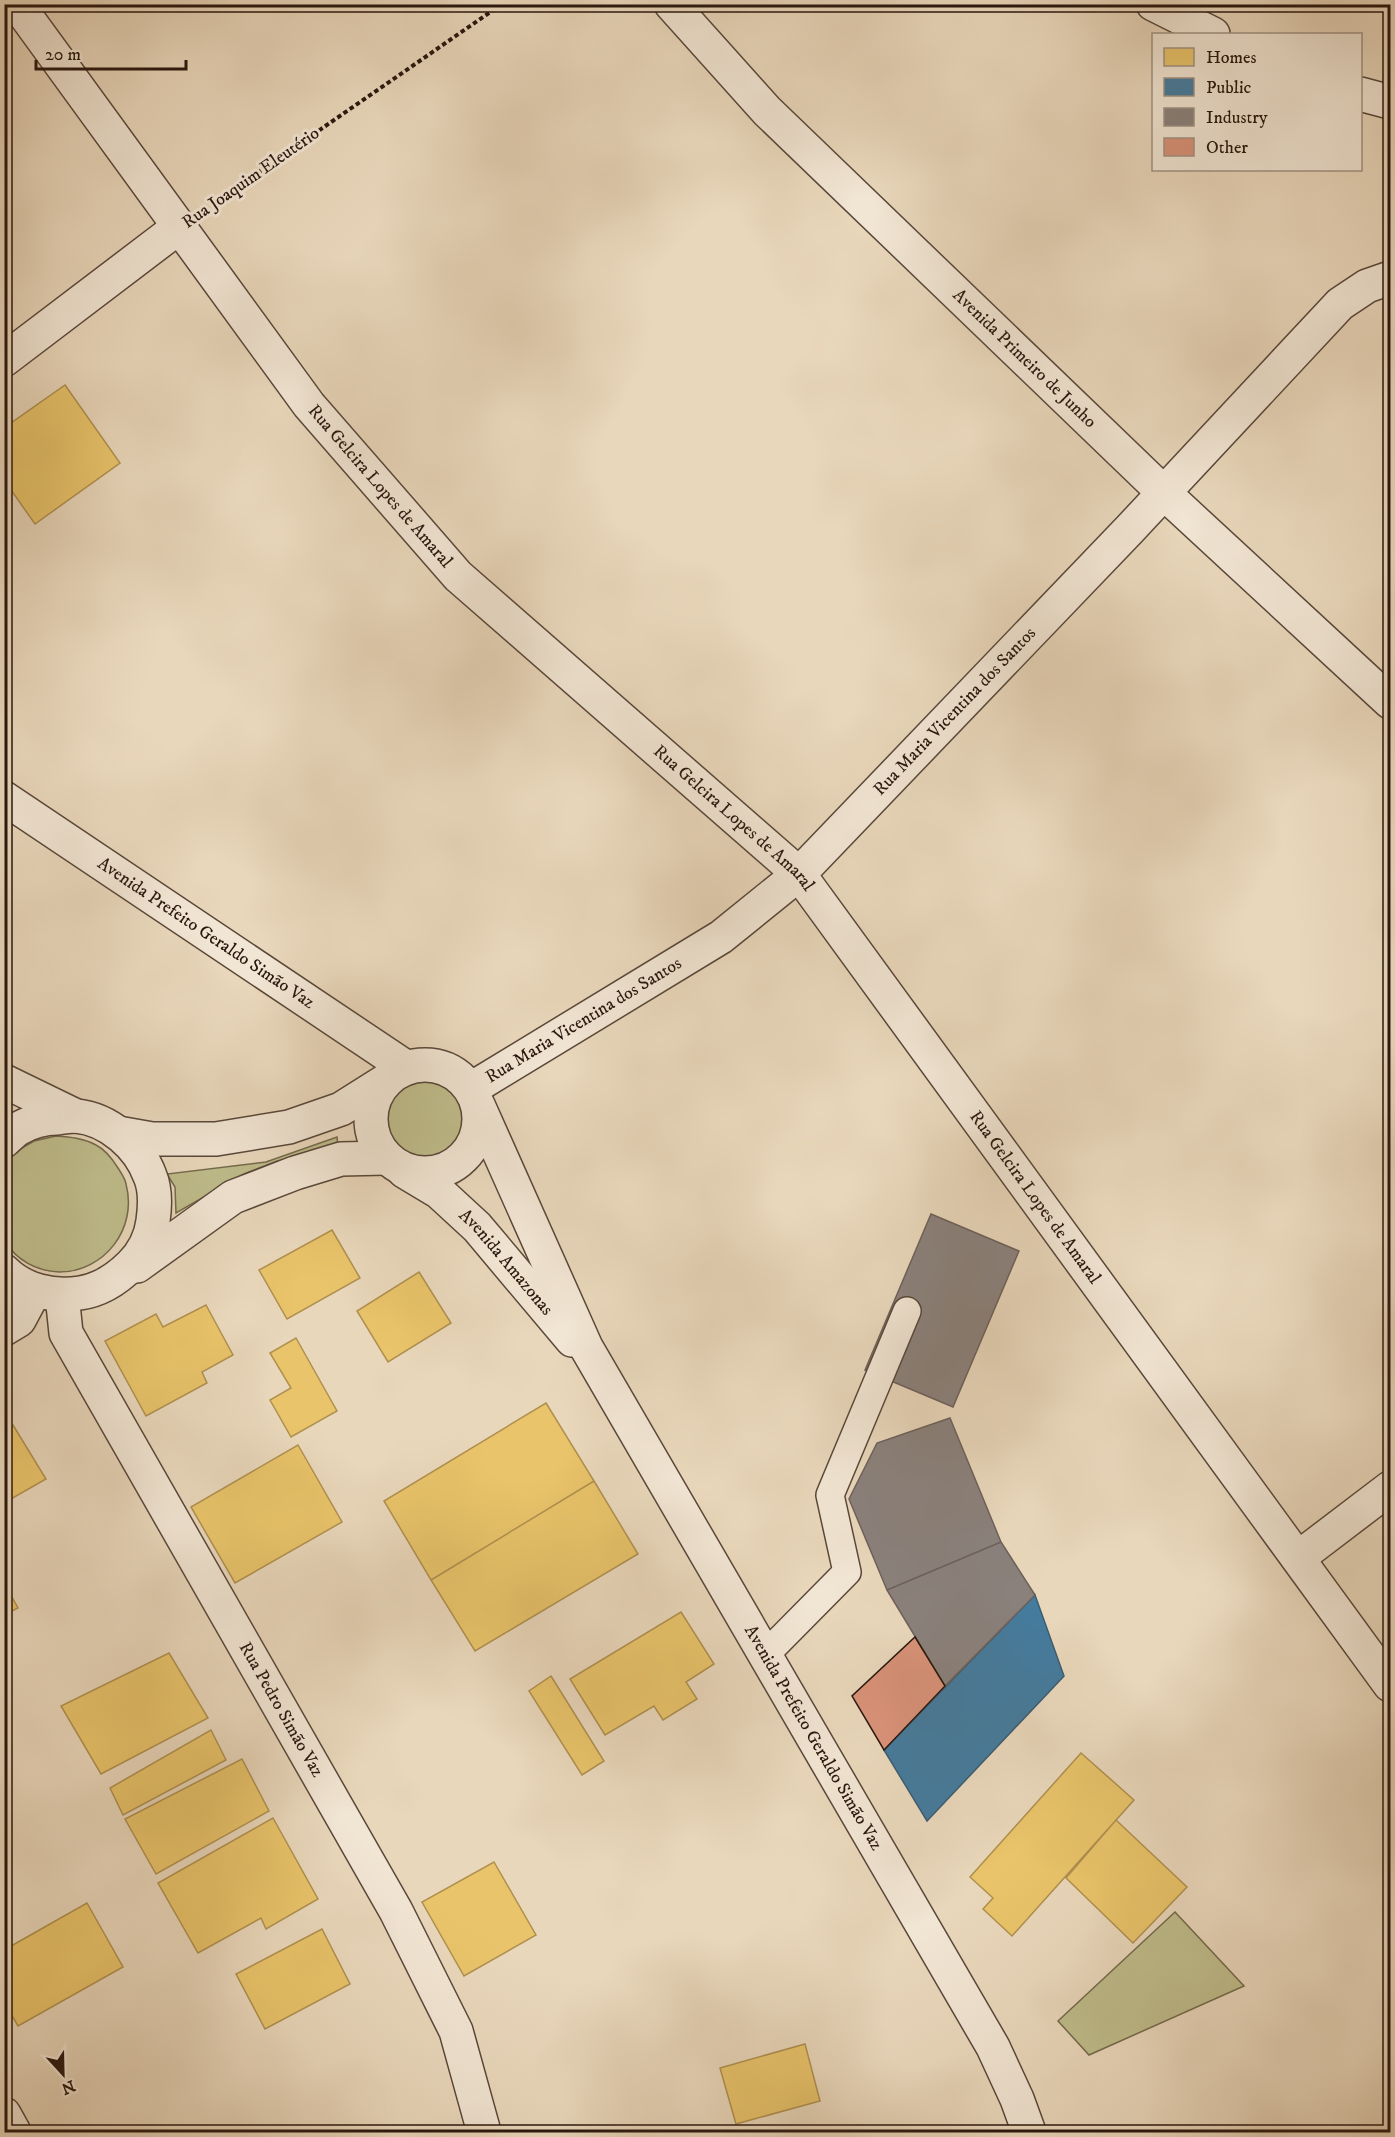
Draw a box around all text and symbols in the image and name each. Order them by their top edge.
scale bar [36,33,186,71]
legend [1152,33,1362,171]
text: 20 m [45,44,81,66]
text: Homes [1206,47,1257,69]
text: Public [1206,77,1252,99]
text: Industry [1206,107,1268,129]
street label: Rua Joaquim Eleutério [178,122,324,234]
text: Other [1206,137,1248,159]
street label: Avenida Primeiro de Junho [948,285,1101,433]
street label: Rua Gelcira Lopes de Amaral [303,400,457,573]
street label: Rua Maria Vicentina dos Santos [869,623,1041,801]
street label: Rua Gelcira Lopes de Amaral [649,741,819,896]
street label: Avenida Prefeito Geraldo Simão Vaz [93,853,319,1014]
street label: Rua Maria Vicentina dos Santos [482,952,686,1088]
street label: Rua Gelcira Lopes de Amaral [964,1107,1106,1289]
street label: Avenida Amazonas [454,1205,558,1320]
street label: Avenida Prefeito Geraldo Simão Vaz [739,1621,887,1854]
street label: Rua Pedro Simão Vaz [234,1638,328,1781]
north arrow [33,2044,93,2104]
text: N [58,2075,78,2099]

